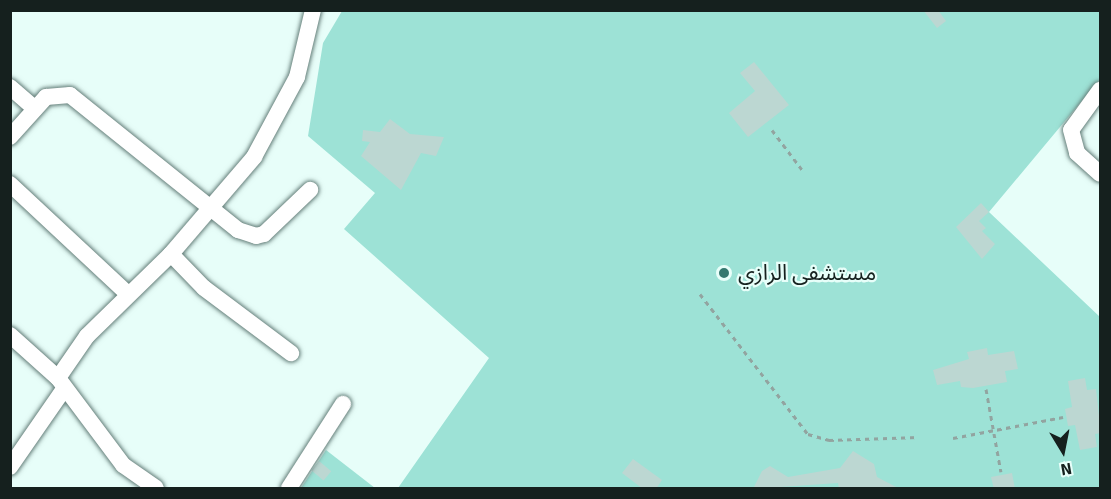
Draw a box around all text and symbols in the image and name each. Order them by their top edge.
place label: مستشفى الرازي [738,260,876,286]
marker: مستشفى الرازي [715,264,733,282]
north arrow [1033,421,1093,481]
text: N [1059,458,1073,480]

